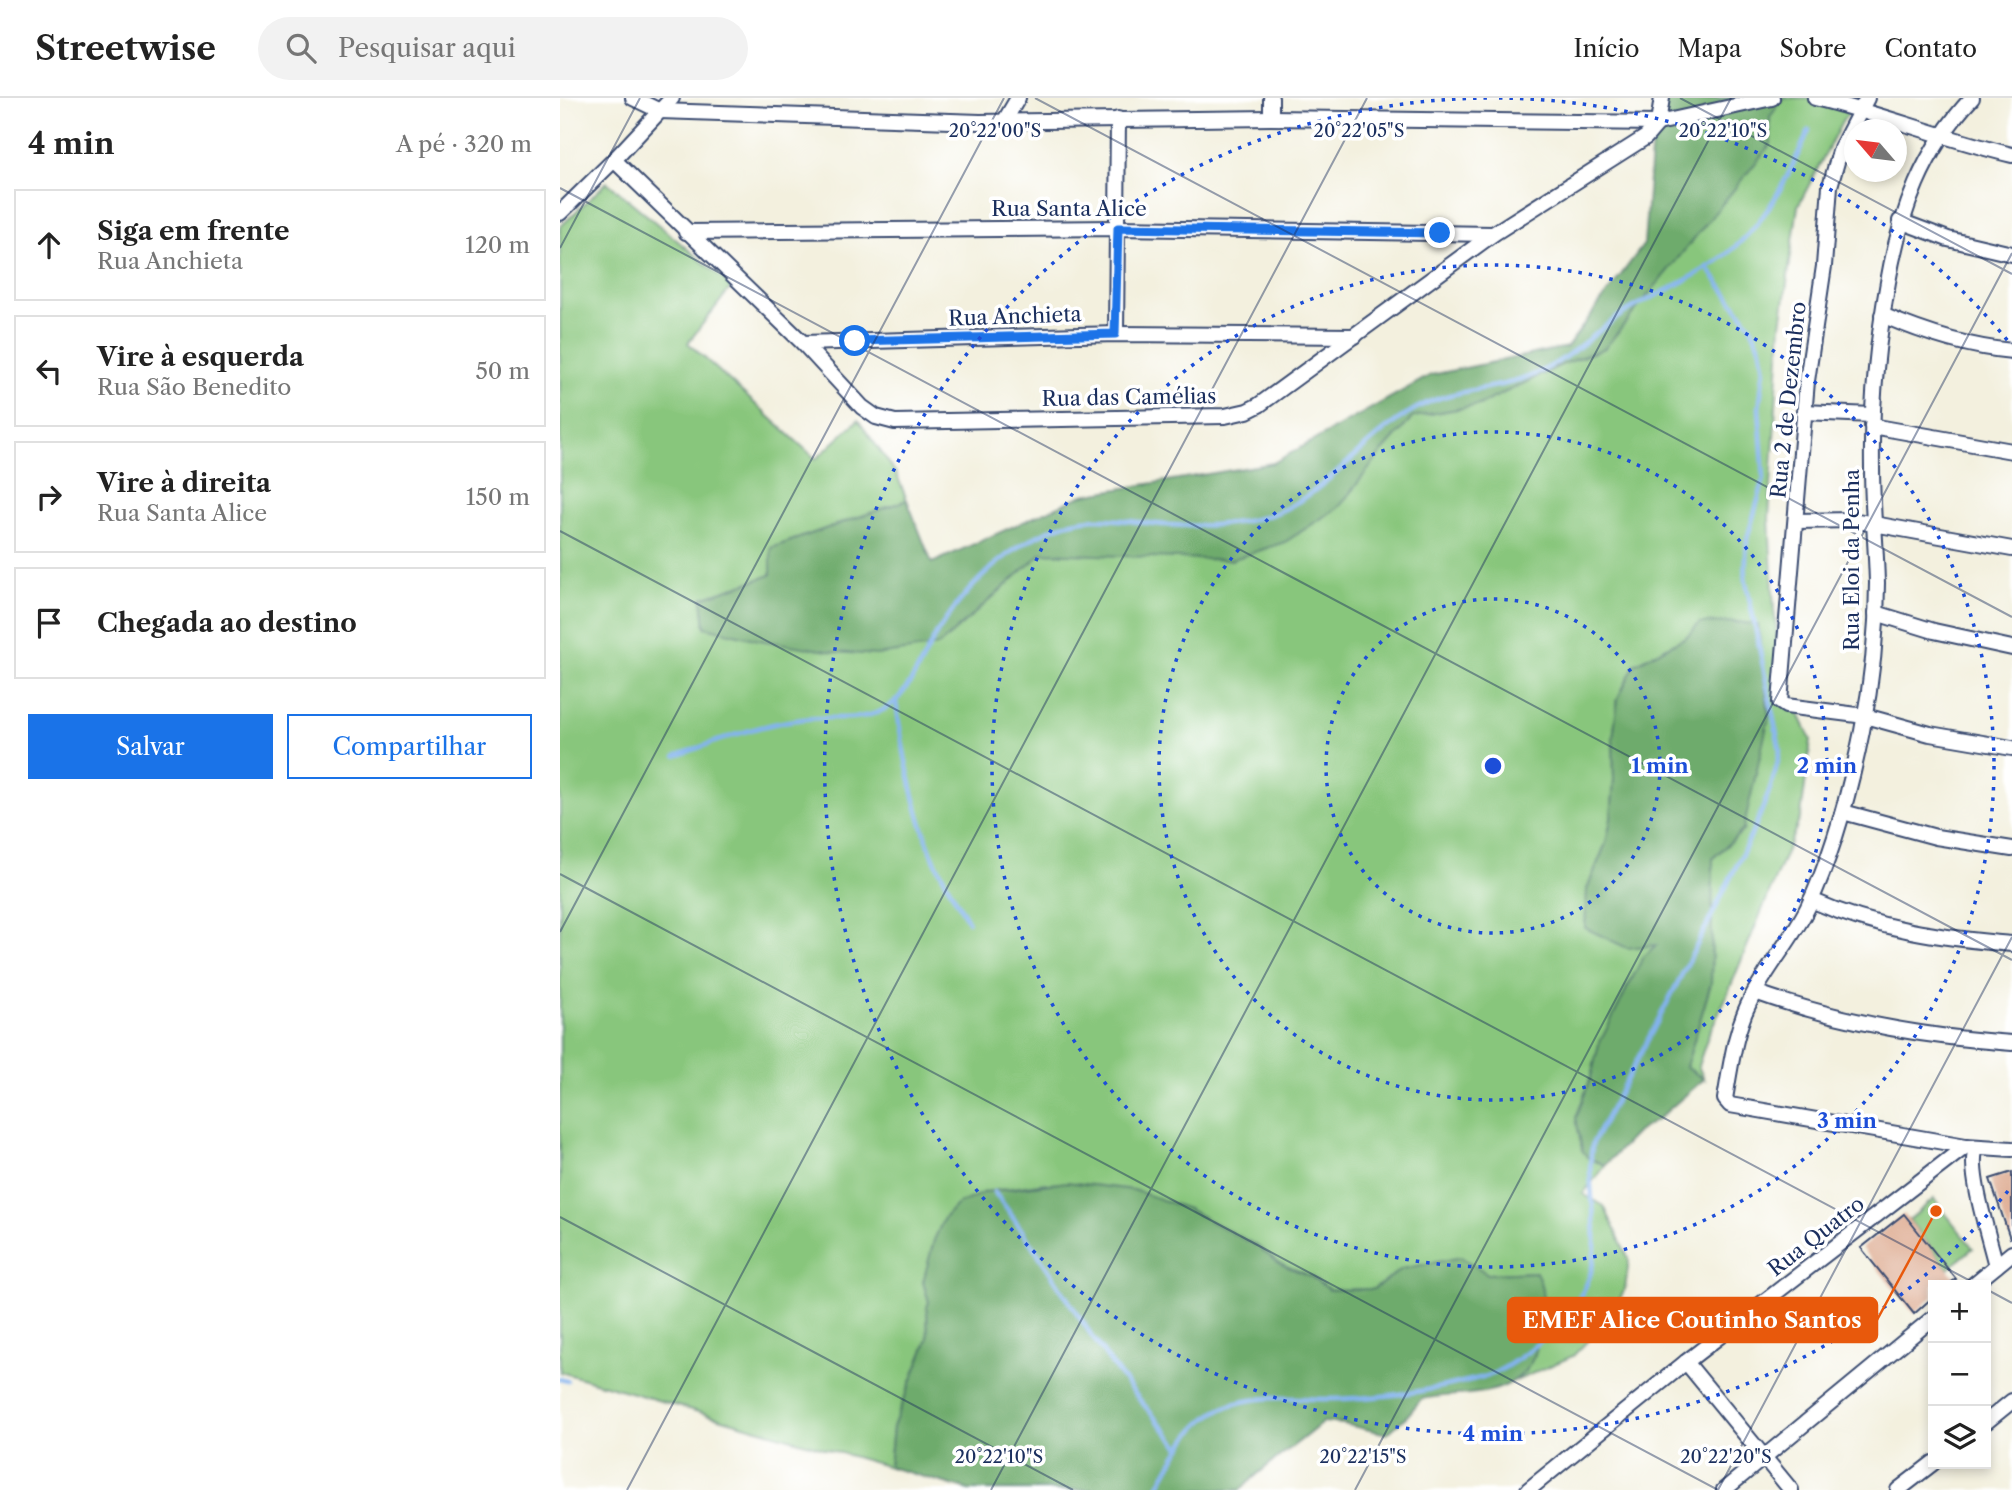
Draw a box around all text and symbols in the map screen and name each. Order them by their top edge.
search box [258,17,748,80]
text: Streetwise [35,28,216,69]
icon: search [282,29,320,67]
text: Pesquisar aqui [338,32,516,64]
text: Início [1573,34,1639,63]
text: Mapa [1677,34,1742,63]
text: Sobre [1780,34,1846,63]
text: Contato [1884,34,1977,63]
north arrow [1844,119,1907,182]
text: 20°22'00"S [949,120,1041,142]
text: 20°22'05"S [1314,120,1404,142]
text: 20°22'10"S [1679,120,1767,142]
text: 4 min [28,125,114,162]
text: A pé · 320 m [396,130,532,158]
street label: Rua Santa Alice [991,196,1147,221]
text: Siga em frente [97,215,290,247]
route end [1424,217,1455,248]
icon: ahead [30,226,68,264]
text: 120 m [465,231,530,259]
text: Rua Anchieta [97,247,243,275]
street label: Rua 2 de Dezembro [1765,300,1811,500]
street label: Rua Anchieta [948,301,1083,331]
route start [839,325,870,356]
text: Vire à esquerda [97,341,304,373]
icon: left [30,352,68,390]
text: 50 m [475,357,530,385]
text: Rua São Benedito [97,373,291,401]
street label: Rua das Camélias [1041,383,1217,411]
text: Vire à direita [97,467,271,499]
street label: Rua Eloi da Penha [1839,468,1864,651]
icon: right [30,478,68,516]
text: 150 m [466,483,530,511]
text: Rua Santa Alice [97,499,267,527]
icon: arrive [30,604,68,642]
text: Chegada ao destino [97,607,357,639]
button: Salvar [28,714,273,779]
button: Compartilhar [287,714,532,779]
text: 1 min [1631,753,1689,778]
text: 2 min [1797,753,1858,778]
centre of rings [1481,754,1505,778]
text: 3 min [1817,1108,1878,1133]
street label: Rua Quatro [1763,1191,1869,1281]
map controls [1928,1280,1991,1469]
button: + [1928,1280,1991,1343]
callout: EMEF Alice Coutinho Santos [1508,1298,1877,1342]
text: EMEF Alice Coutinho Santos [1522,1306,1862,1334]
button: − [1928,1343,1991,1406]
button: layers [1928,1406,1991,1469]
text: 4 min [1463,1421,1524,1446]
text: 20°22'10"S [955,1446,1043,1468]
text: 20°22'15"S [1319,1446,1407,1468]
text: 20°22'20"S [1680,1446,1772,1468]

